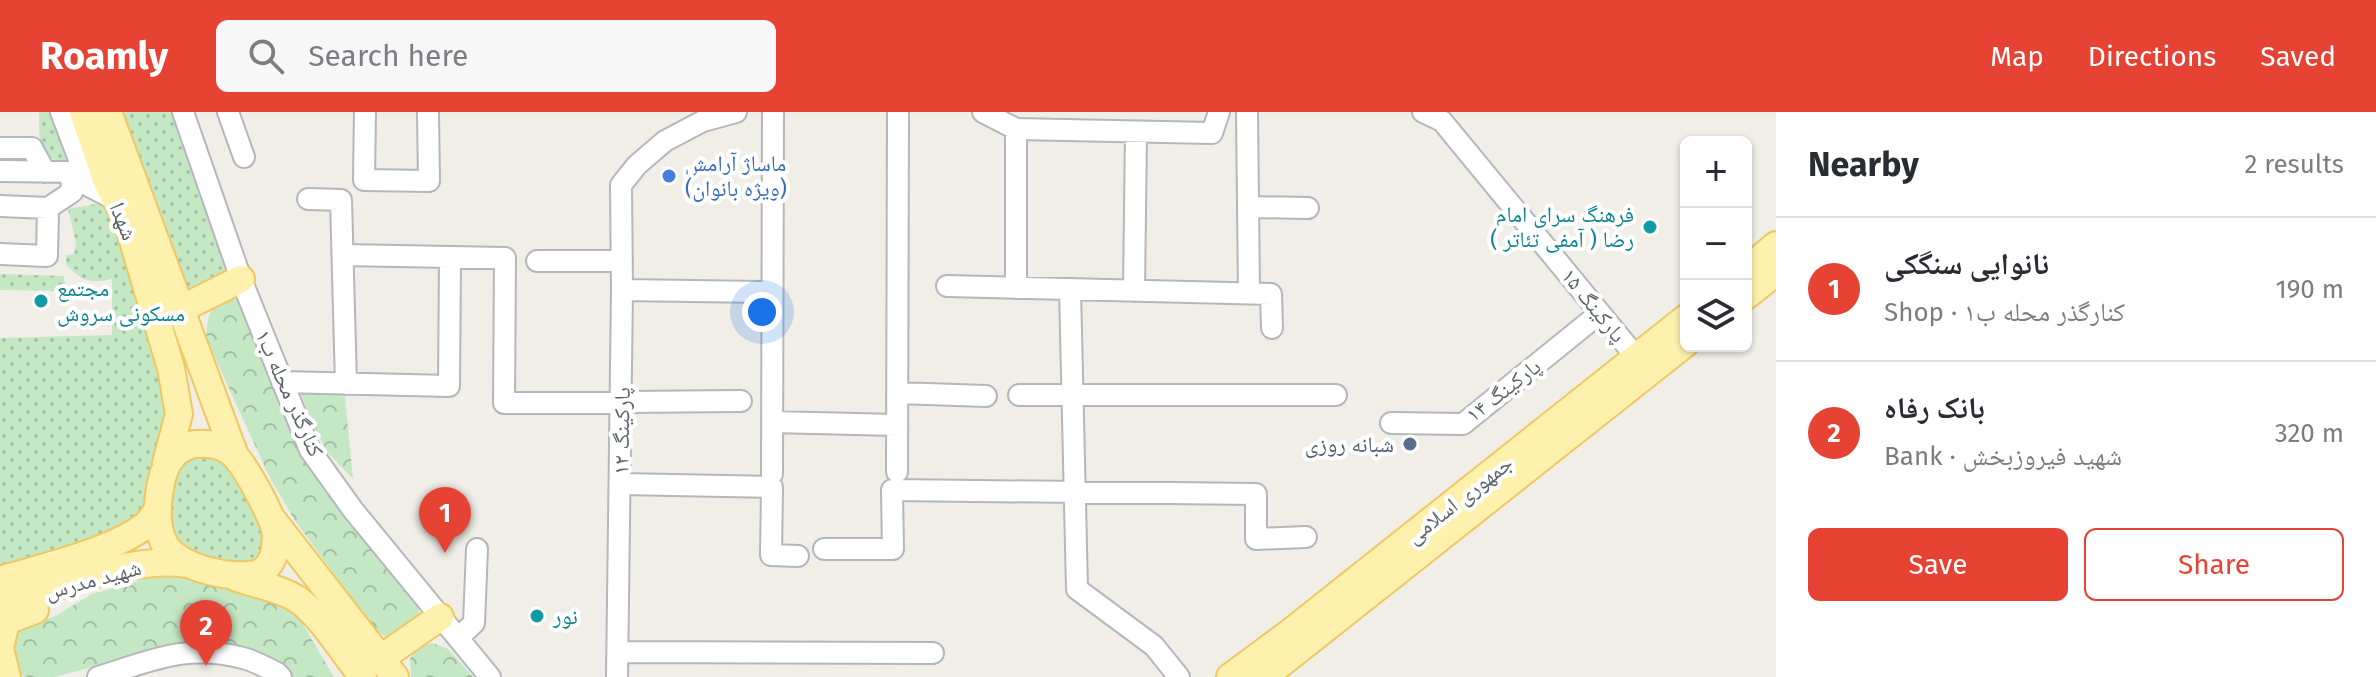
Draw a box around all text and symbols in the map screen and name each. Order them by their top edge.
search box [216,20,776,92]
text: Roamly [40,33,168,79]
icon: search [244,34,288,78]
text: Search here [308,38,468,74]
text: Map [1990,40,2044,73]
text: Directions [2088,40,2216,73]
text: Saved [2260,40,2336,73]
map controls [1680,136,1752,352]
button: + [1680,136,1752,208]
text: Nearby [1808,144,1919,185]
text: 2 results [2244,149,2344,180]
place label: ماساژ آرامش (ویژه بانوان) [685,150,787,202]
marker: ماساژ آرامش (ویژه بانوان) [660,167,678,185]
street label: شهدا [104,198,143,244]
place label: فرهنگ سرای امام رضا ( آمفی تئاتر ) [1490,201,1634,253]
button: − [1680,208,1752,280]
marker: فرهنگ سرای امام رضا ( آمفی تئاتر ) [1641,218,1659,236]
text: نانوایی سنگکی [1884,246,2049,282]
street label: پارکینگ ۱۵ [1555,263,1632,348]
text: 1 [1828,274,1840,305]
text: 190 m [2275,274,2344,305]
place label: مجتمع مسکونی سروش [57,275,185,327]
button: layers [1680,280,1752,352]
marker: مجتمع مسکونی سروش [32,292,50,310]
your location [742,292,782,332]
text: Shop · کنارگذر محله ب۱ [1884,297,2125,328]
street label: کنارگذر محله ب۱ [250,325,330,461]
street label: پارکینگ ۱۴ [1460,353,1546,428]
street label: پارکینگ ۱۲ [607,387,636,475]
text: بانک رفاه [1884,390,1985,426]
text: 2 [1827,418,1841,449]
text: 320 m [2275,418,2344,449]
place label: شبانه روزی [1305,431,1394,458]
marker: شبانه روزی [1401,435,1419,453]
text: Bank · شهید فیروزبخش [1884,441,2122,472]
street label: جمهوری اسلامی [1401,449,1518,549]
pin: 1 [419,487,471,553]
button: Save [1808,528,2068,601]
button: Share [2084,528,2344,601]
street label: شهید مدرس [42,554,144,605]
pin: 2 [180,600,232,666]
place label: نور [552,603,578,630]
marker: نور [528,607,546,625]

